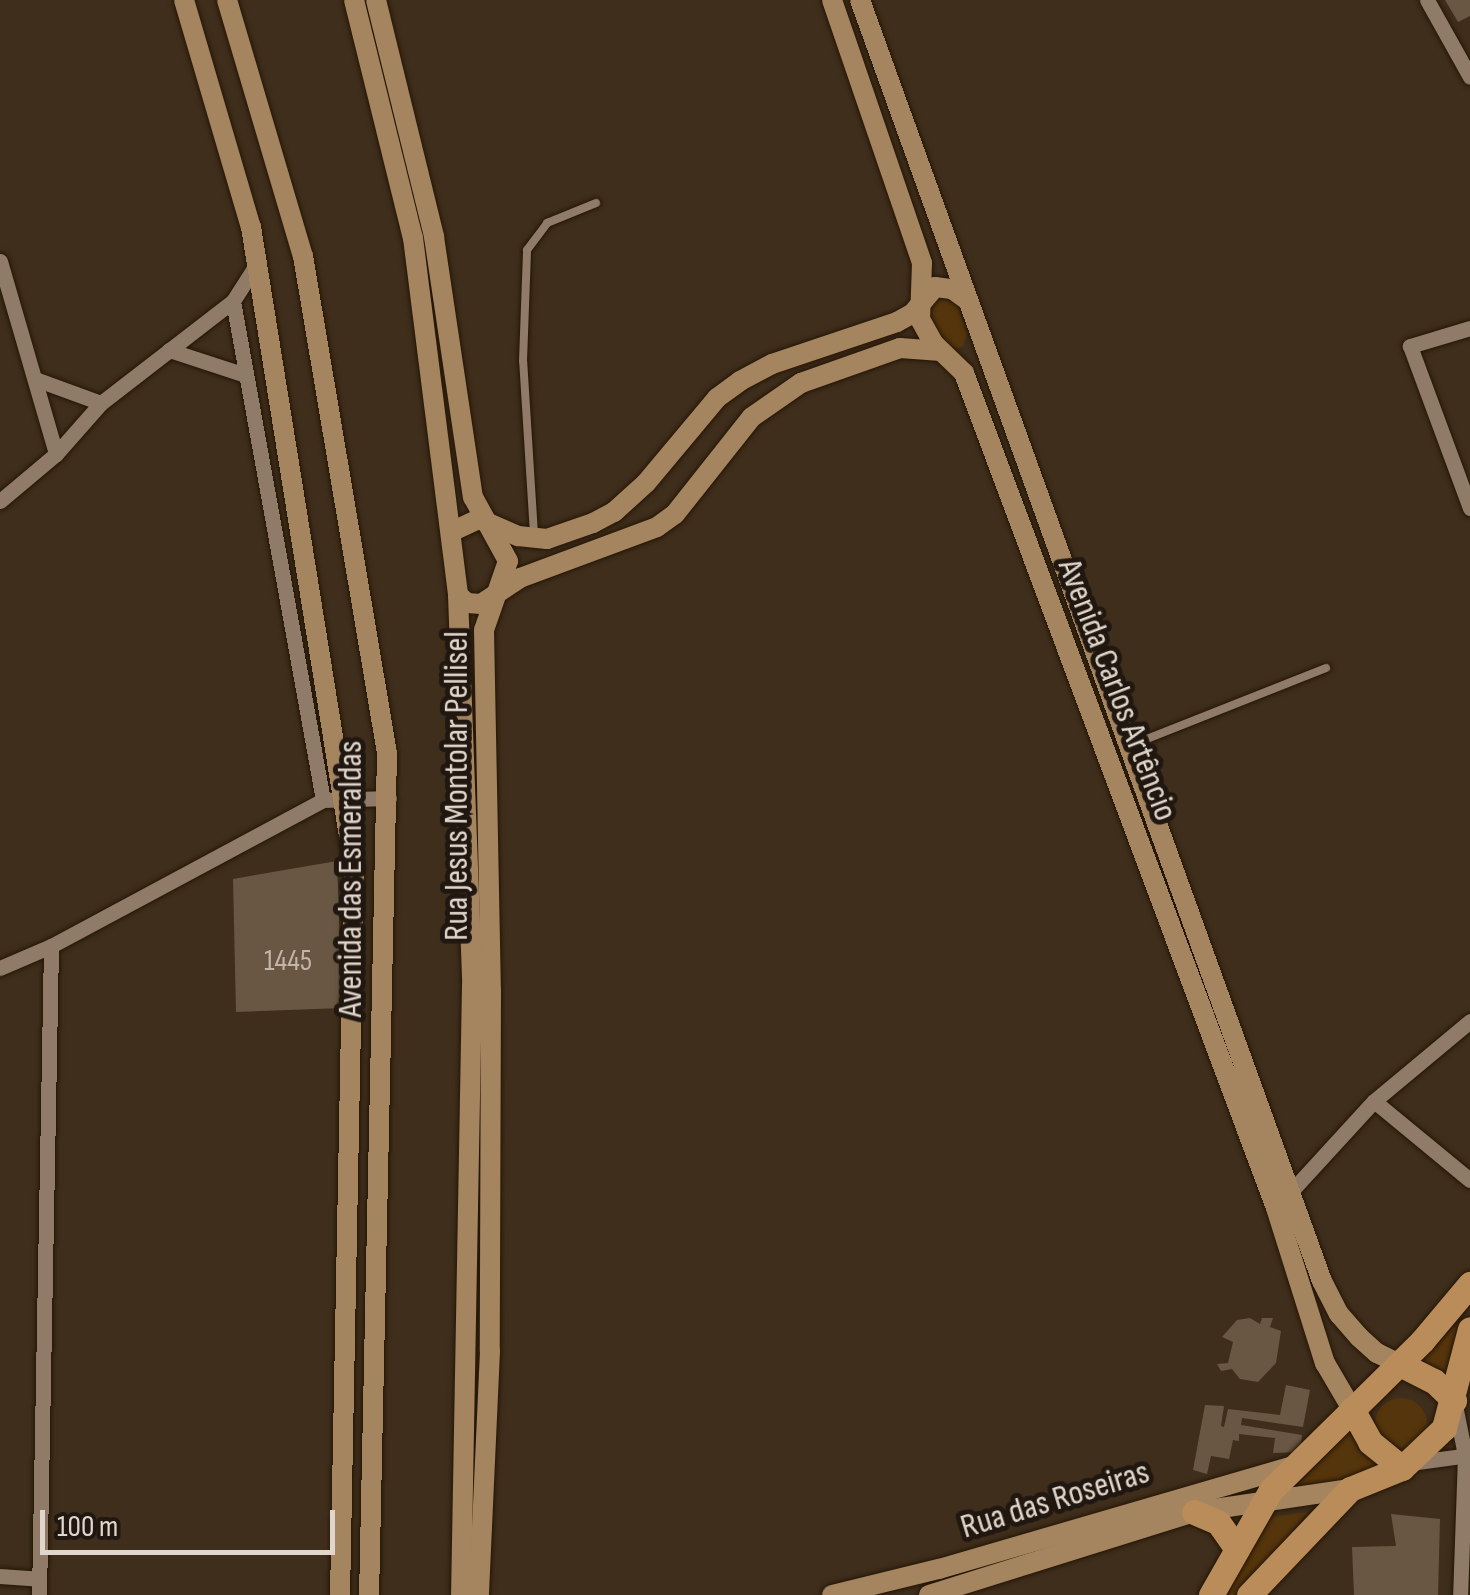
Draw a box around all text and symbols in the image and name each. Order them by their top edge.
street label: Avenida Carlos Artêncio [1048,553,1186,827]
street label: Rua Jesus Montolar Pellisel [436,631,478,941]
street label: Avenida das Esmeraldas [330,741,372,1017]
house number: 1445 [264,943,312,979]
street label: Rua das Roseiras [956,1451,1154,1549]
scale bar [45,1490,340,1552]
text: 100 m [57,1509,118,1545]

